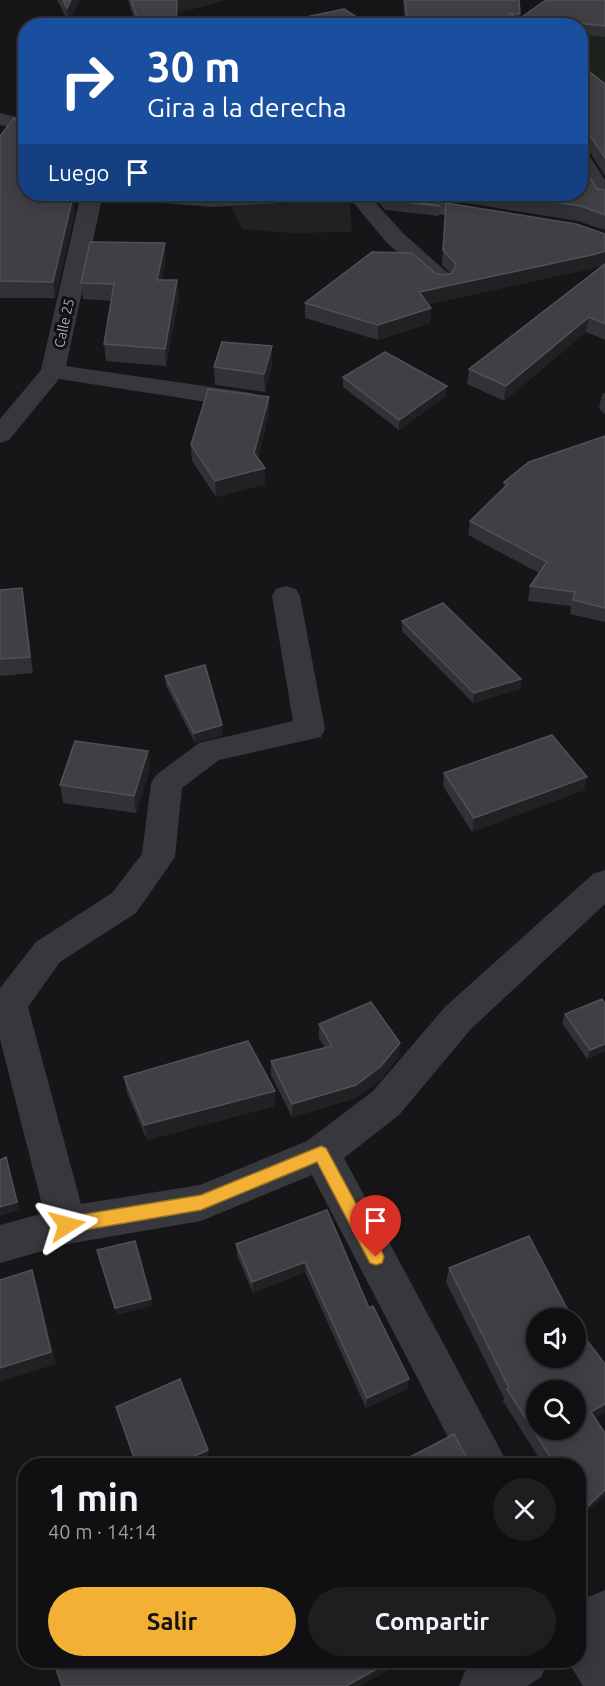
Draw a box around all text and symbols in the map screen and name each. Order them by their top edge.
icon: right [48,42,126,120]
text: 30 m [147,43,241,90]
text: Gira a la derecha [147,92,347,122]
icon: arrive [121,156,154,189]
text: Luego [48,160,109,185]
street label: Calle 25 [51,297,77,349]
position arrow [35,1193,99,1257]
pin [350,1195,401,1257]
icon: arrive [359,1204,392,1237]
map controls [526,1308,586,1440]
button: sound [526,1308,586,1368]
button: search [526,1380,586,1440]
text: 1 min [48,1477,139,1518]
button: close [493,1478,556,1541]
text: 40 m · 14:14 [48,1520,157,1543]
button: Salir [48,1587,296,1656]
button: Compartir [308,1587,556,1656]

